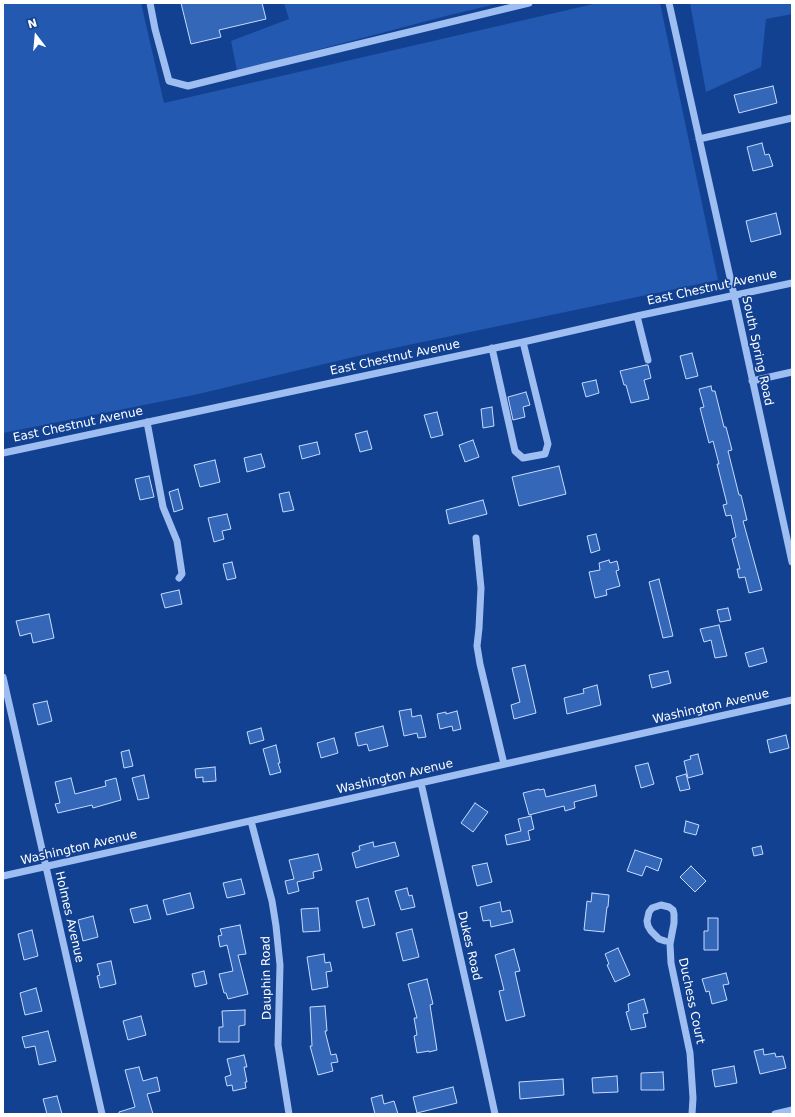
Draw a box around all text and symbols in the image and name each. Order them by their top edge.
north arrow [16,16,56,56]
text: N [26,16,39,32]
street label: East Chestnut Avenue [646,267,778,309]
street label: South Spring Road [738,295,776,407]
street label: East Chestnut Avenue [329,337,461,379]
street label: East Chestnut Avenue [12,404,144,446]
street label: Washington Avenue [651,687,771,727]
street label: Washington Avenue [335,757,455,797]
street label: Washington Avenue [19,828,139,868]
street label: Holmes Avenue [51,870,87,964]
street label: Dukes Road [454,910,484,982]
street label: Dauphin Road [259,936,275,1020]
street label: Duchess Court [675,957,707,1045]

